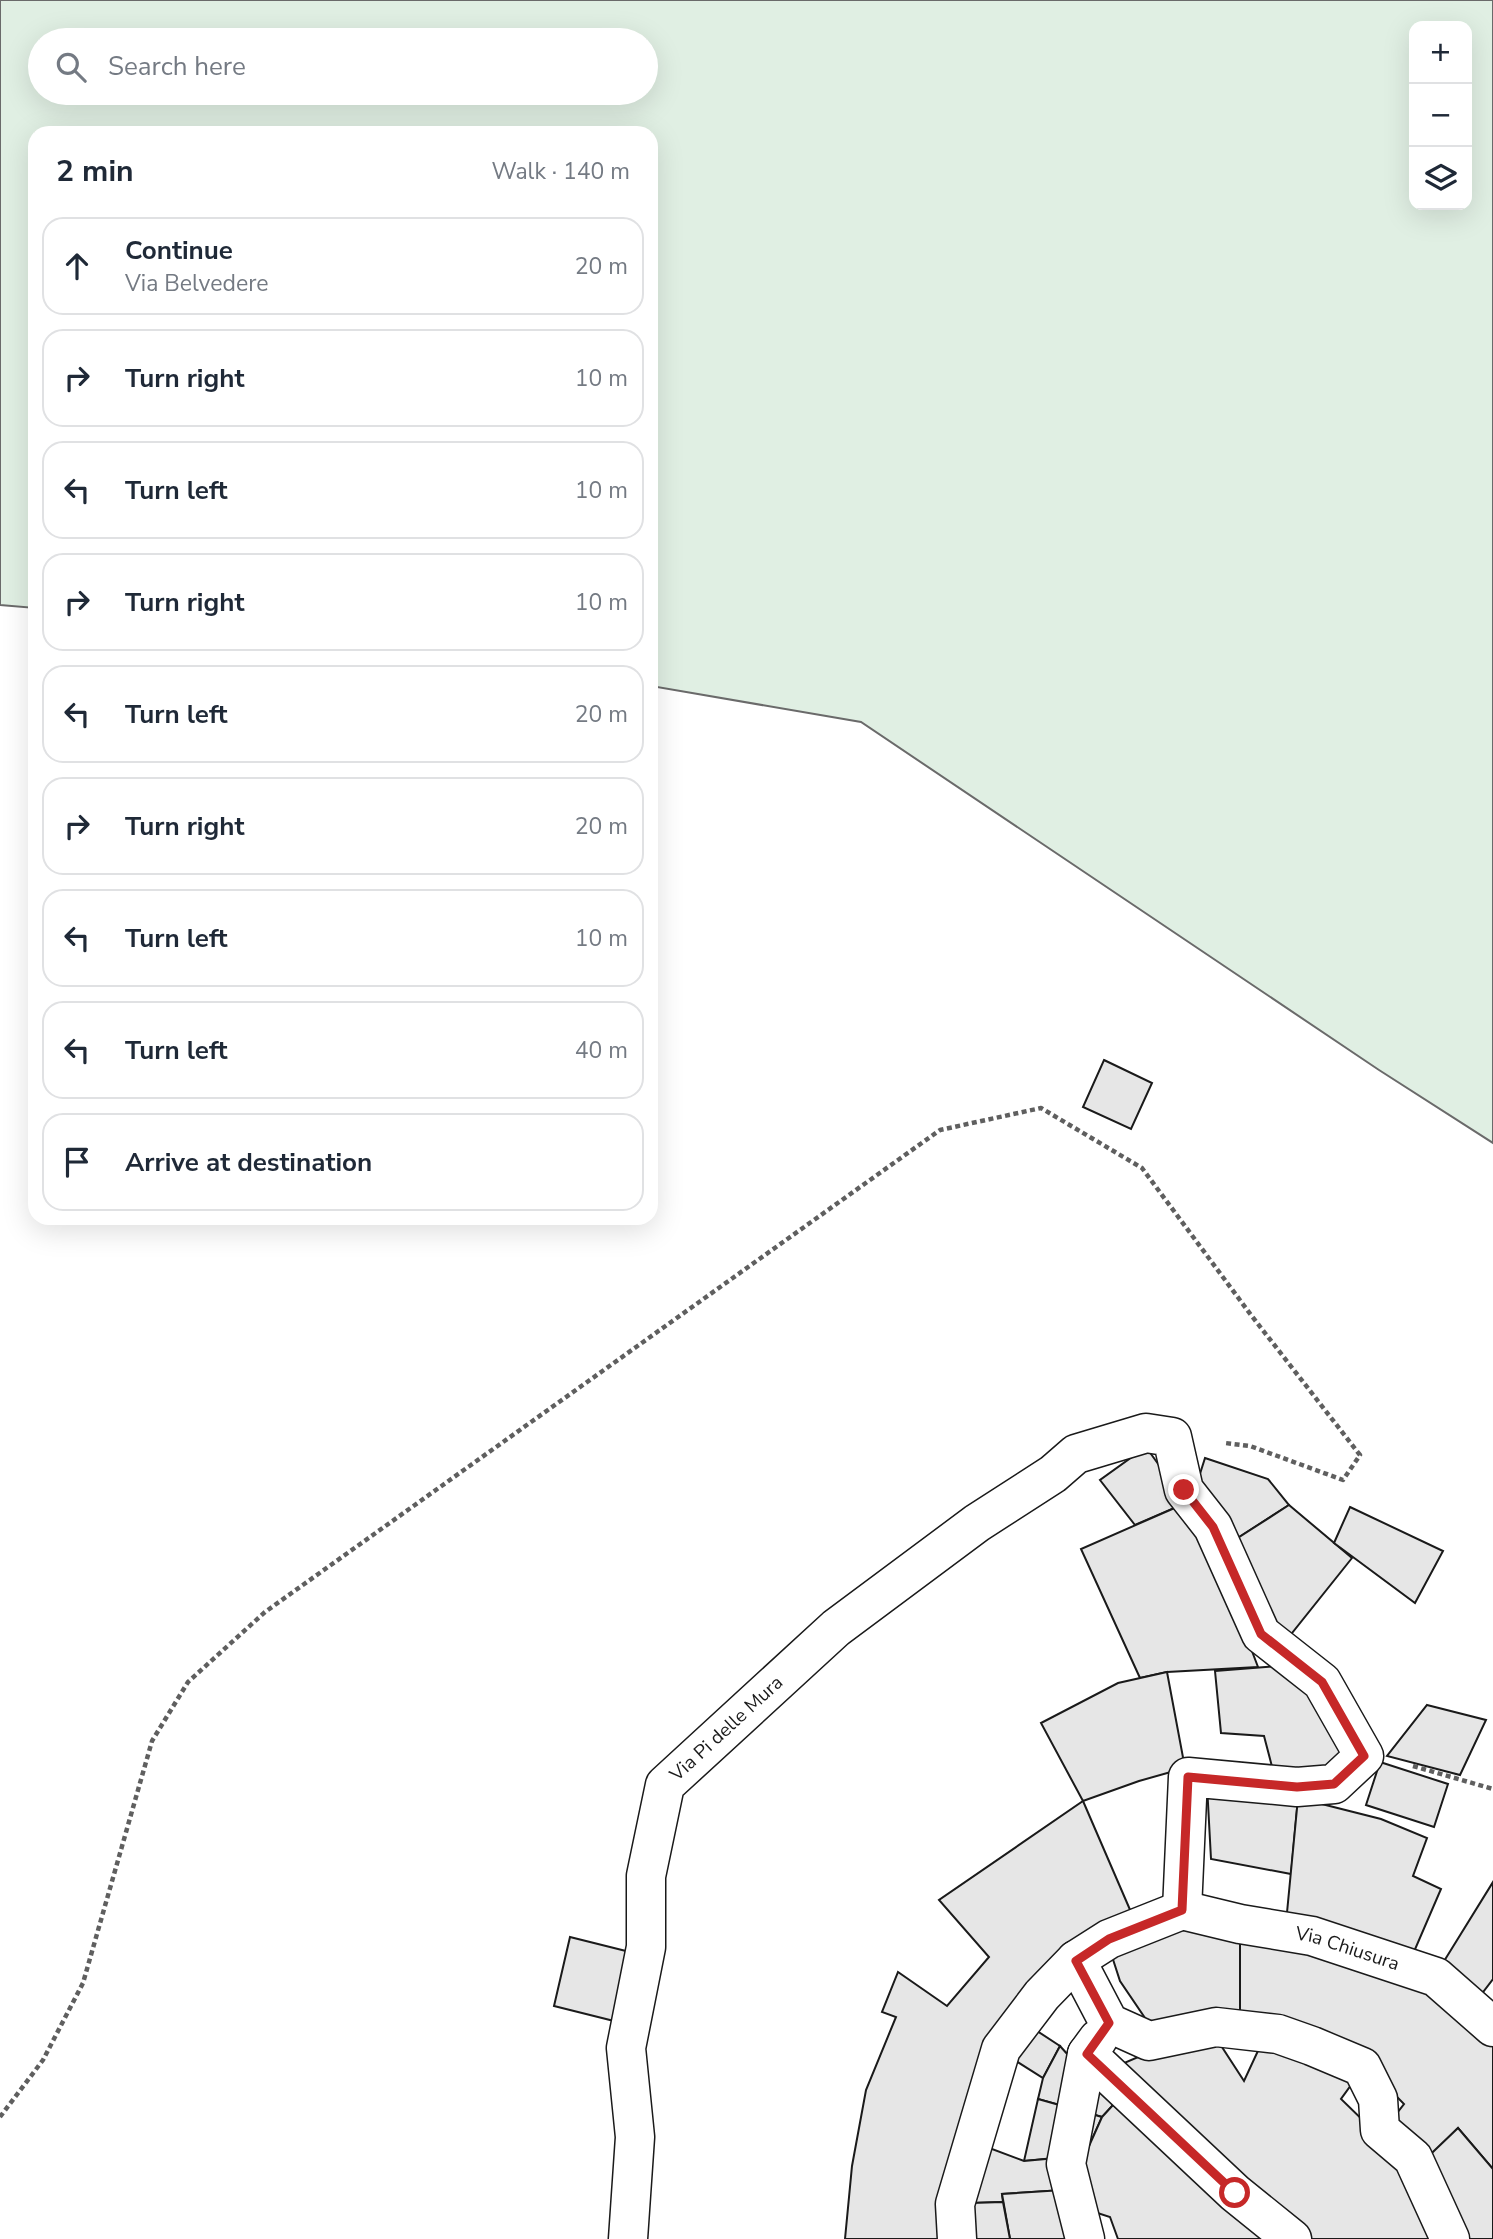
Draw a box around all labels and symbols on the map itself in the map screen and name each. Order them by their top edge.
route end [1168,1474,1199,1505]
street label: Via Pi delle Mura [664,1670,789,1788]
street label: Via Chiusura [1293,1920,1403,1977]
route start [1219,2177,1250,2208]

